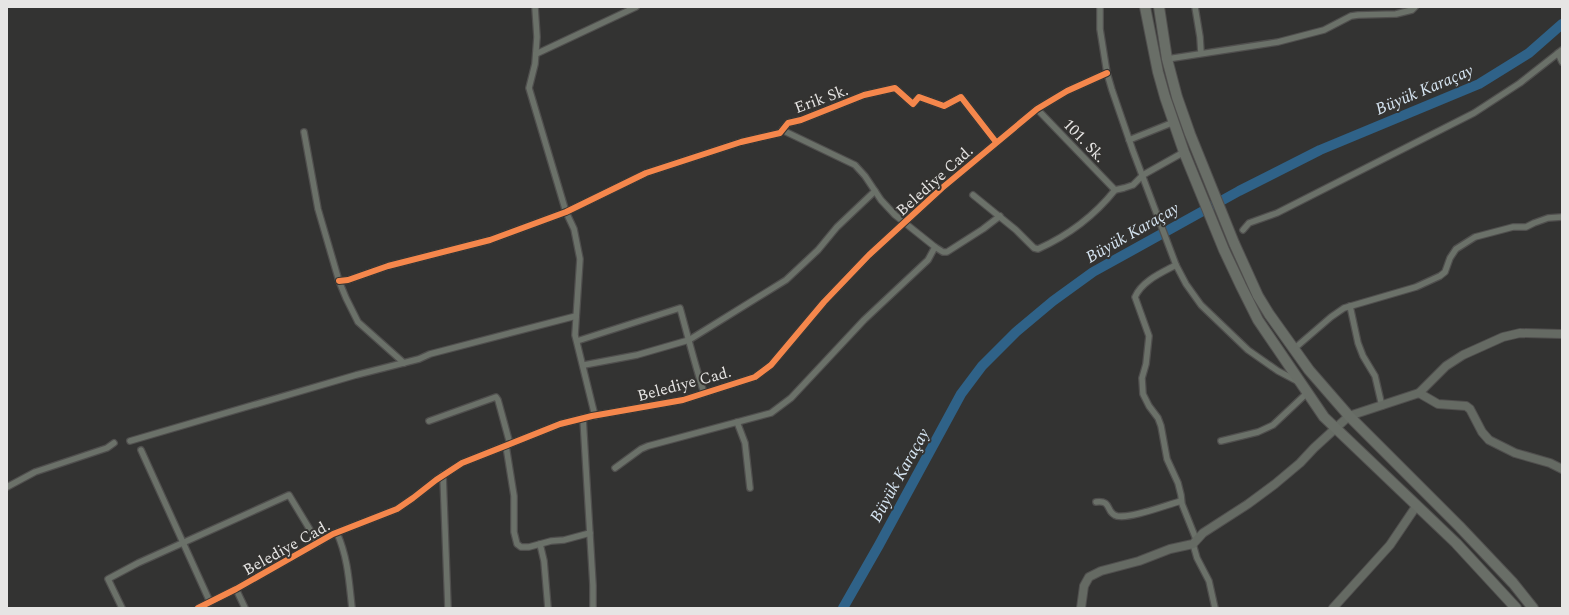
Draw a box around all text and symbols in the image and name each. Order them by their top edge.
water label: Büyük Karaçay [1371,57,1478,122]
street label: Erik Sk. [791,78,852,120]
street label: 101. Sk. [1057,113,1111,168]
street label: Belediye Cad. [891,139,979,222]
water label: Büyük Karaçay [1081,195,1184,270]
street label: Belediye Cad. [634,360,734,408]
water label: Büyük Karaçay [863,423,937,527]
street label: Belediye Cad. [238,514,335,582]

